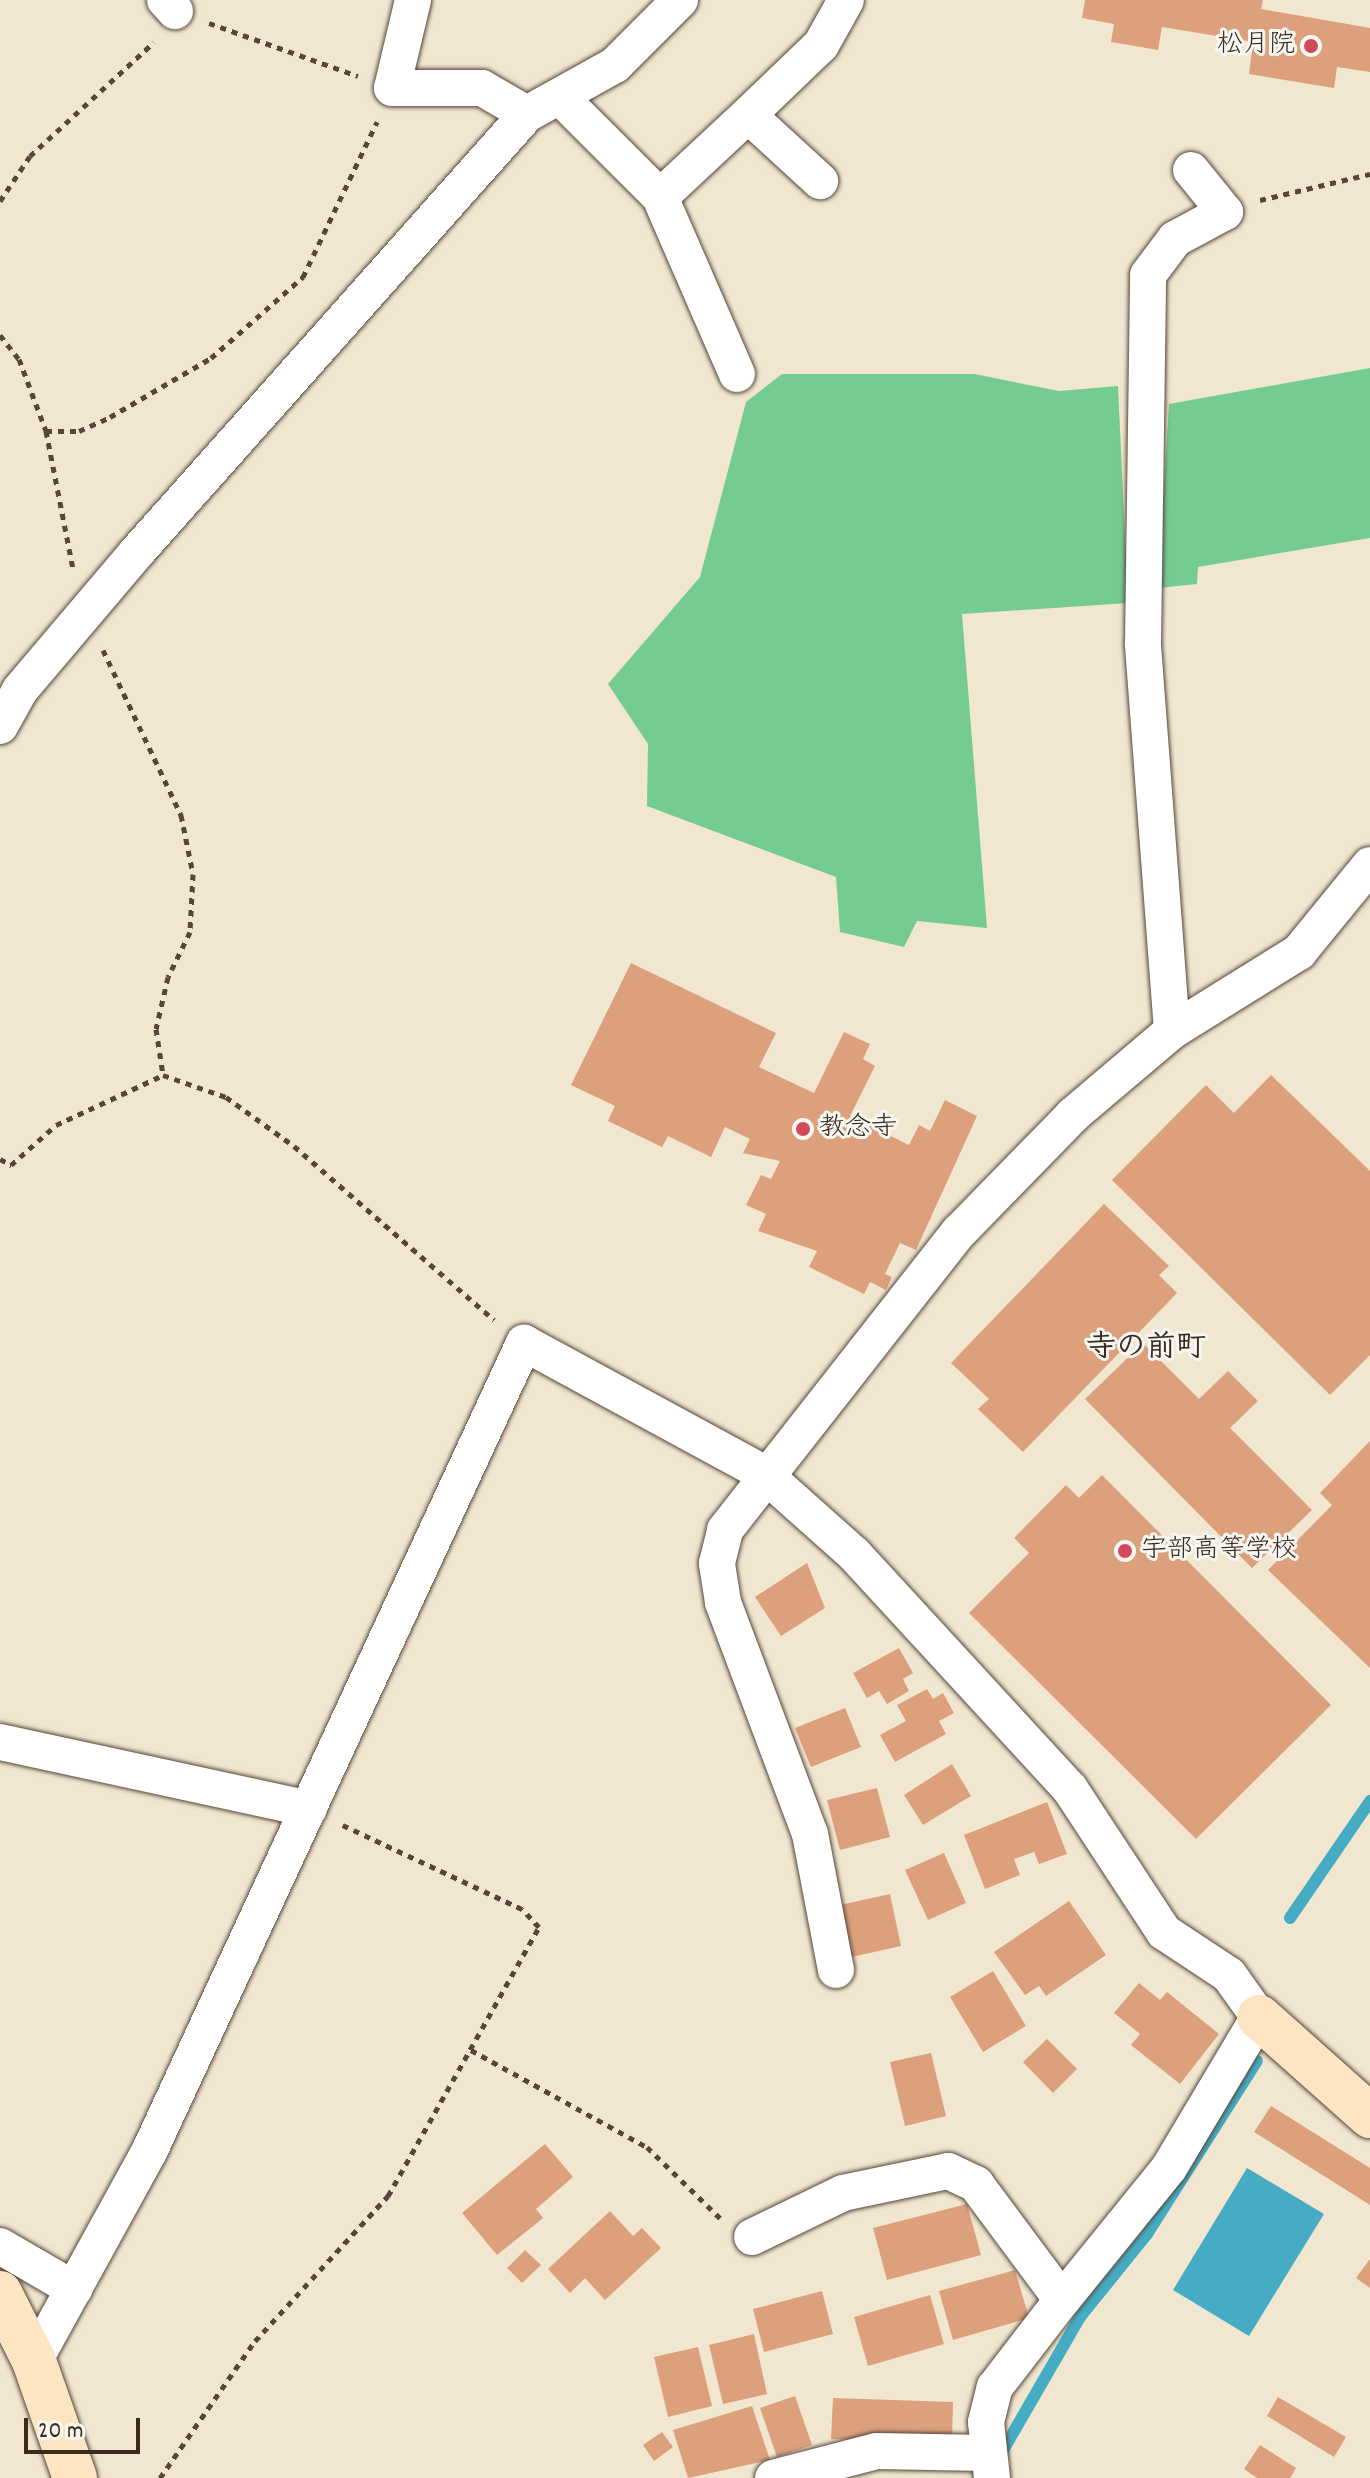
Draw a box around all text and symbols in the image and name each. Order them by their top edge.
place label: 松月院 [1217,30,1295,62]
marker: 松月院 [1302,37,1320,55]
place label: 教念寺 [819,1113,897,1145]
marker: 教念寺 [794,1120,812,1138]
district label: 寺の前町 [1086,1332,1206,1368]
place label: 宇部高等学校 [1141,1535,1297,1567]
marker: 宇部高等学校 [1116,1542,1134,1560]
scale bar [28,2402,144,2452]
text: 20 m [38,2415,84,2449]

